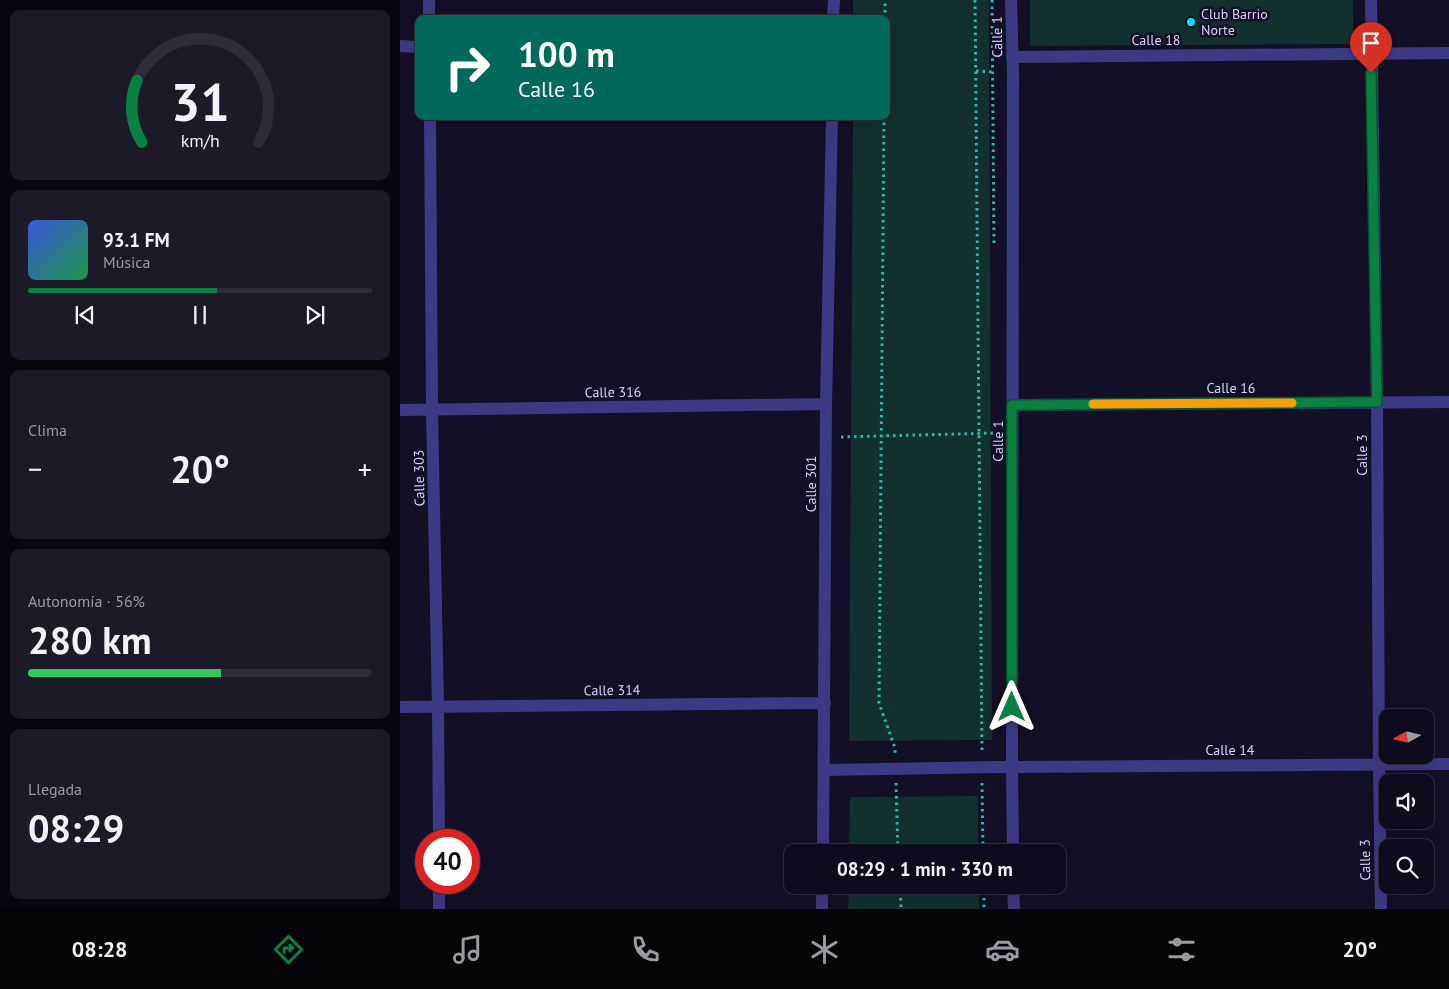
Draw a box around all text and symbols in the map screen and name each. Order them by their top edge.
place label: Club Barrio Norte [1201,5,1268,39]
street label: Calle 1 [988,16,1006,58]
marker: Club Barrio Norte [1185,16,1197,28]
pin [1350,22,1392,73]
icon: arrive [1357,29,1385,57]
text: 100 m [518,31,615,77]
street label: Calle 18 [1132,31,1181,49]
icon: right [435,35,500,100]
text: 31 [171,68,229,135]
text: Calle 16 [518,75,595,103]
text: km/h [180,129,220,152]
text: 93.1 FM [103,228,170,252]
text: Música [103,252,150,272]
icon: previous [71,301,99,329]
icon: pause [186,301,214,329]
icon: next [301,301,329,329]
street label: Calle 16 [1207,379,1256,397]
street label: Calle 316 [585,383,641,401]
text: Clima [28,420,67,440]
street label: Calle 1 [989,420,1007,462]
street label: Calle 3 [1353,434,1371,476]
text: 20° [170,444,230,493]
text: − [28,450,42,487]
text: + [358,450,372,487]
street label: Calle 303 [410,450,428,506]
street label: Calle 301 [802,456,820,512]
text: Autonomía · 56% [28,591,145,611]
text: 280 km [28,615,152,664]
position arrow [985,680,1037,732]
street label: Calle 314 [584,681,641,699]
north arrow [1379,709,1434,764]
map controls [1379,709,1434,894]
street label: Calle 14 [1206,741,1255,759]
button: sound [1379,774,1434,829]
text: Llegada [28,779,82,799]
text: 08:29 [28,803,124,852]
speed limit sign: 40 [415,829,480,894]
street label: Calle 3 [1356,839,1374,881]
button: search [1379,839,1434,894]
text: 08:29 · 1 min · 330 m [837,857,1013,881]
icon: directions [271,932,306,967]
icon: music [450,932,485,967]
icon: phone [628,932,663,967]
icon: climate [807,932,842,967]
icon: car [985,932,1020,967]
icon: filters [1164,932,1199,967]
text: 08:28 [72,935,128,963]
text: 20° [1343,935,1377,963]

